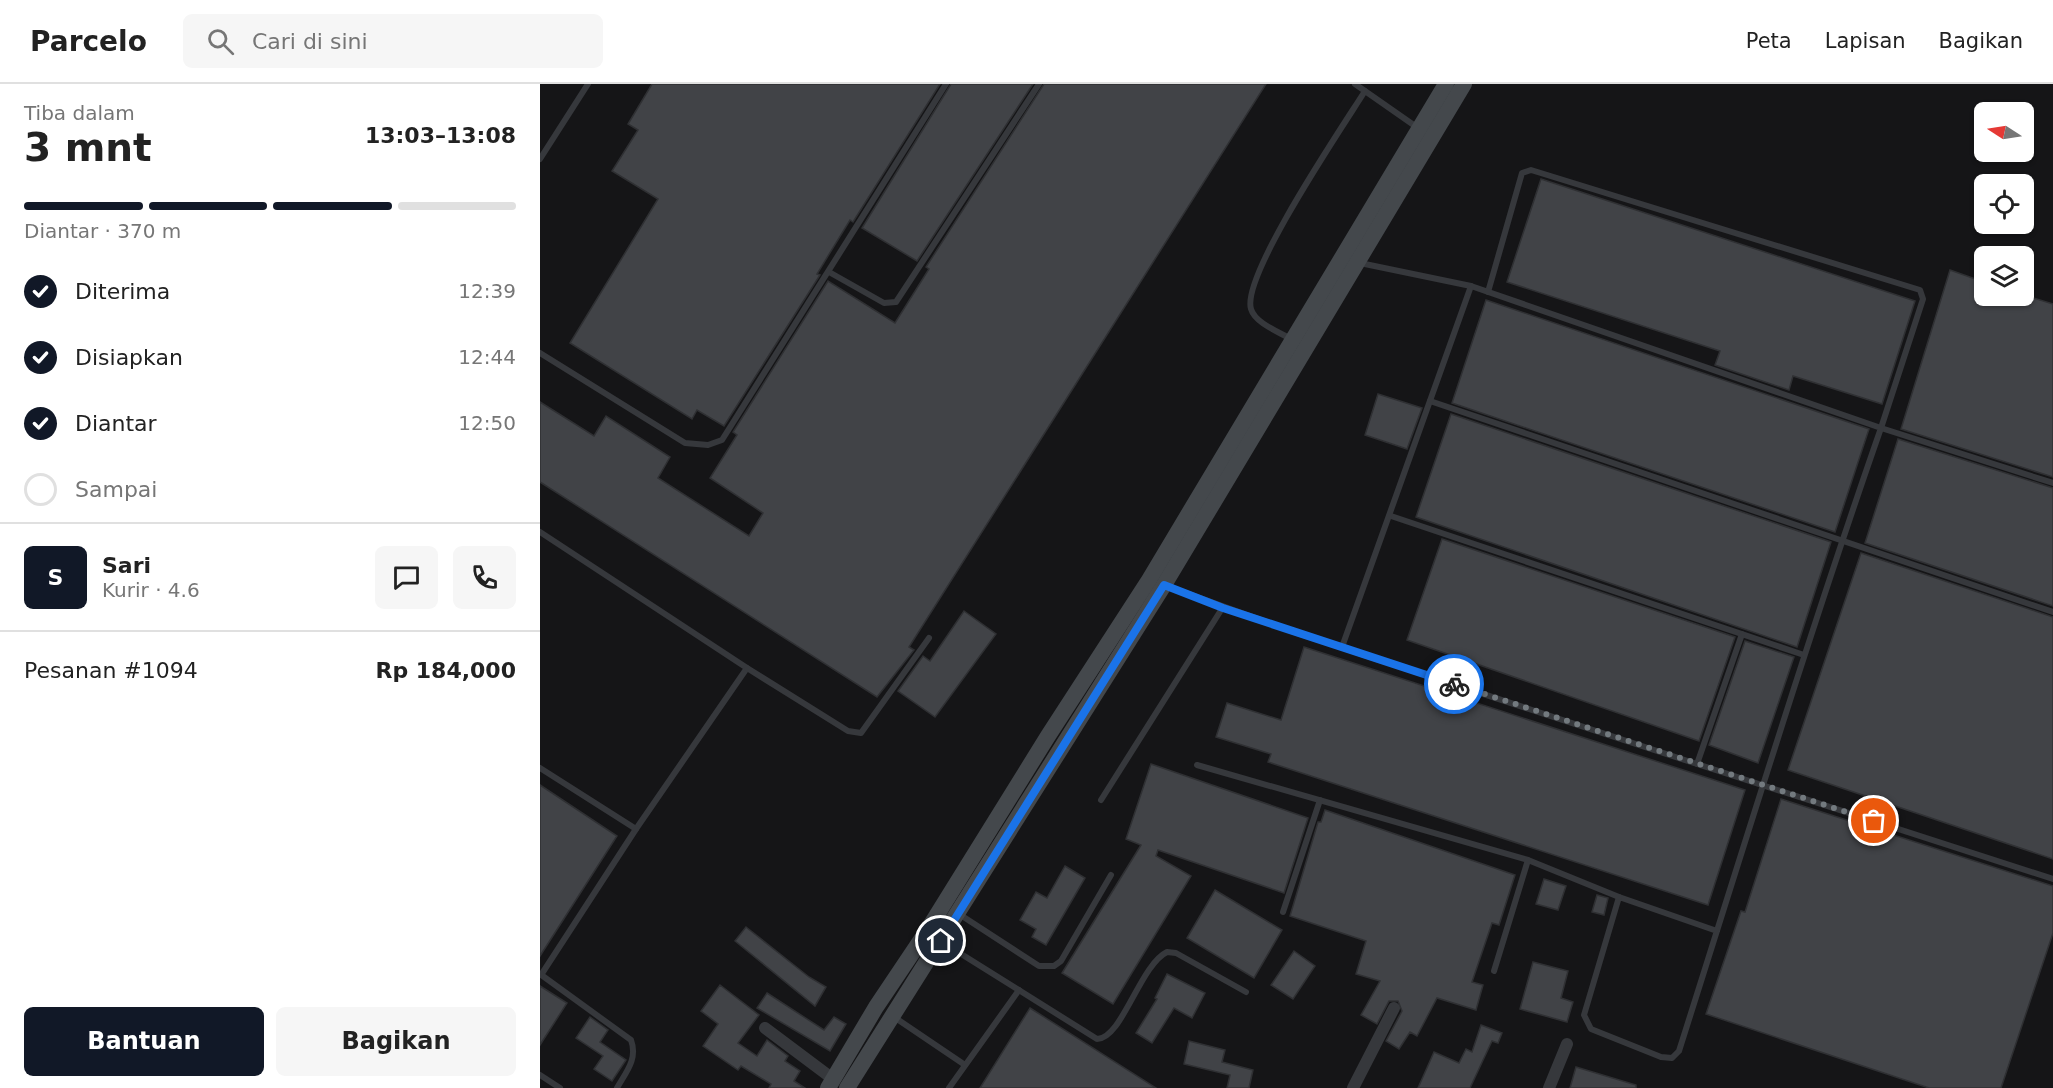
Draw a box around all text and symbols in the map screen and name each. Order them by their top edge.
search box [183,14,603,68]
text: Parcelo [30,25,147,58]
icon: search [204,25,237,58]
text: Cari di sini [252,29,368,54]
text: Peta [1746,29,1792,53]
text: Lapisan [1825,29,1906,53]
text: Bagikan [1939,29,2023,53]
text: Tiba dalam [24,101,135,125]
north arrow [1974,102,2034,162]
map controls [1974,102,2034,306]
text: 13:03–13:08 [365,123,516,148]
text: 3 mnt [24,125,152,170]
button: locate [1974,174,2034,234]
text: Diantar · 370 m [24,219,181,243]
button: layers [1974,246,2034,306]
icon: check [24,275,57,308]
text: Diterima [75,279,170,304]
text: 12:39 [458,279,516,303]
icon: check [24,341,57,374]
text: Disiapkan [75,345,183,370]
text: 12:44 [458,345,516,369]
icon: check [24,407,57,440]
text: Diantar [75,411,157,436]
text: 12:50 [458,411,516,435]
text: Sampai [75,477,157,502]
button: chat [375,546,438,609]
button: phone [453,546,516,609]
text: Sari [102,553,151,578]
text: S [48,565,63,590]
text: Kurir · 4.6 [102,578,200,602]
courier [1424,654,1484,714]
text: Pesanan #1094 [24,658,198,683]
text: Rp 184,000 [375,658,516,683]
icon: bike [1438,668,1471,701]
pin [1848,795,1899,846]
icon: bag [1857,804,1890,837]
pin [915,915,966,966]
icon: home [924,924,957,957]
button: Bantuan [24,1007,264,1076]
button: Bagikan [276,1007,516,1076]

